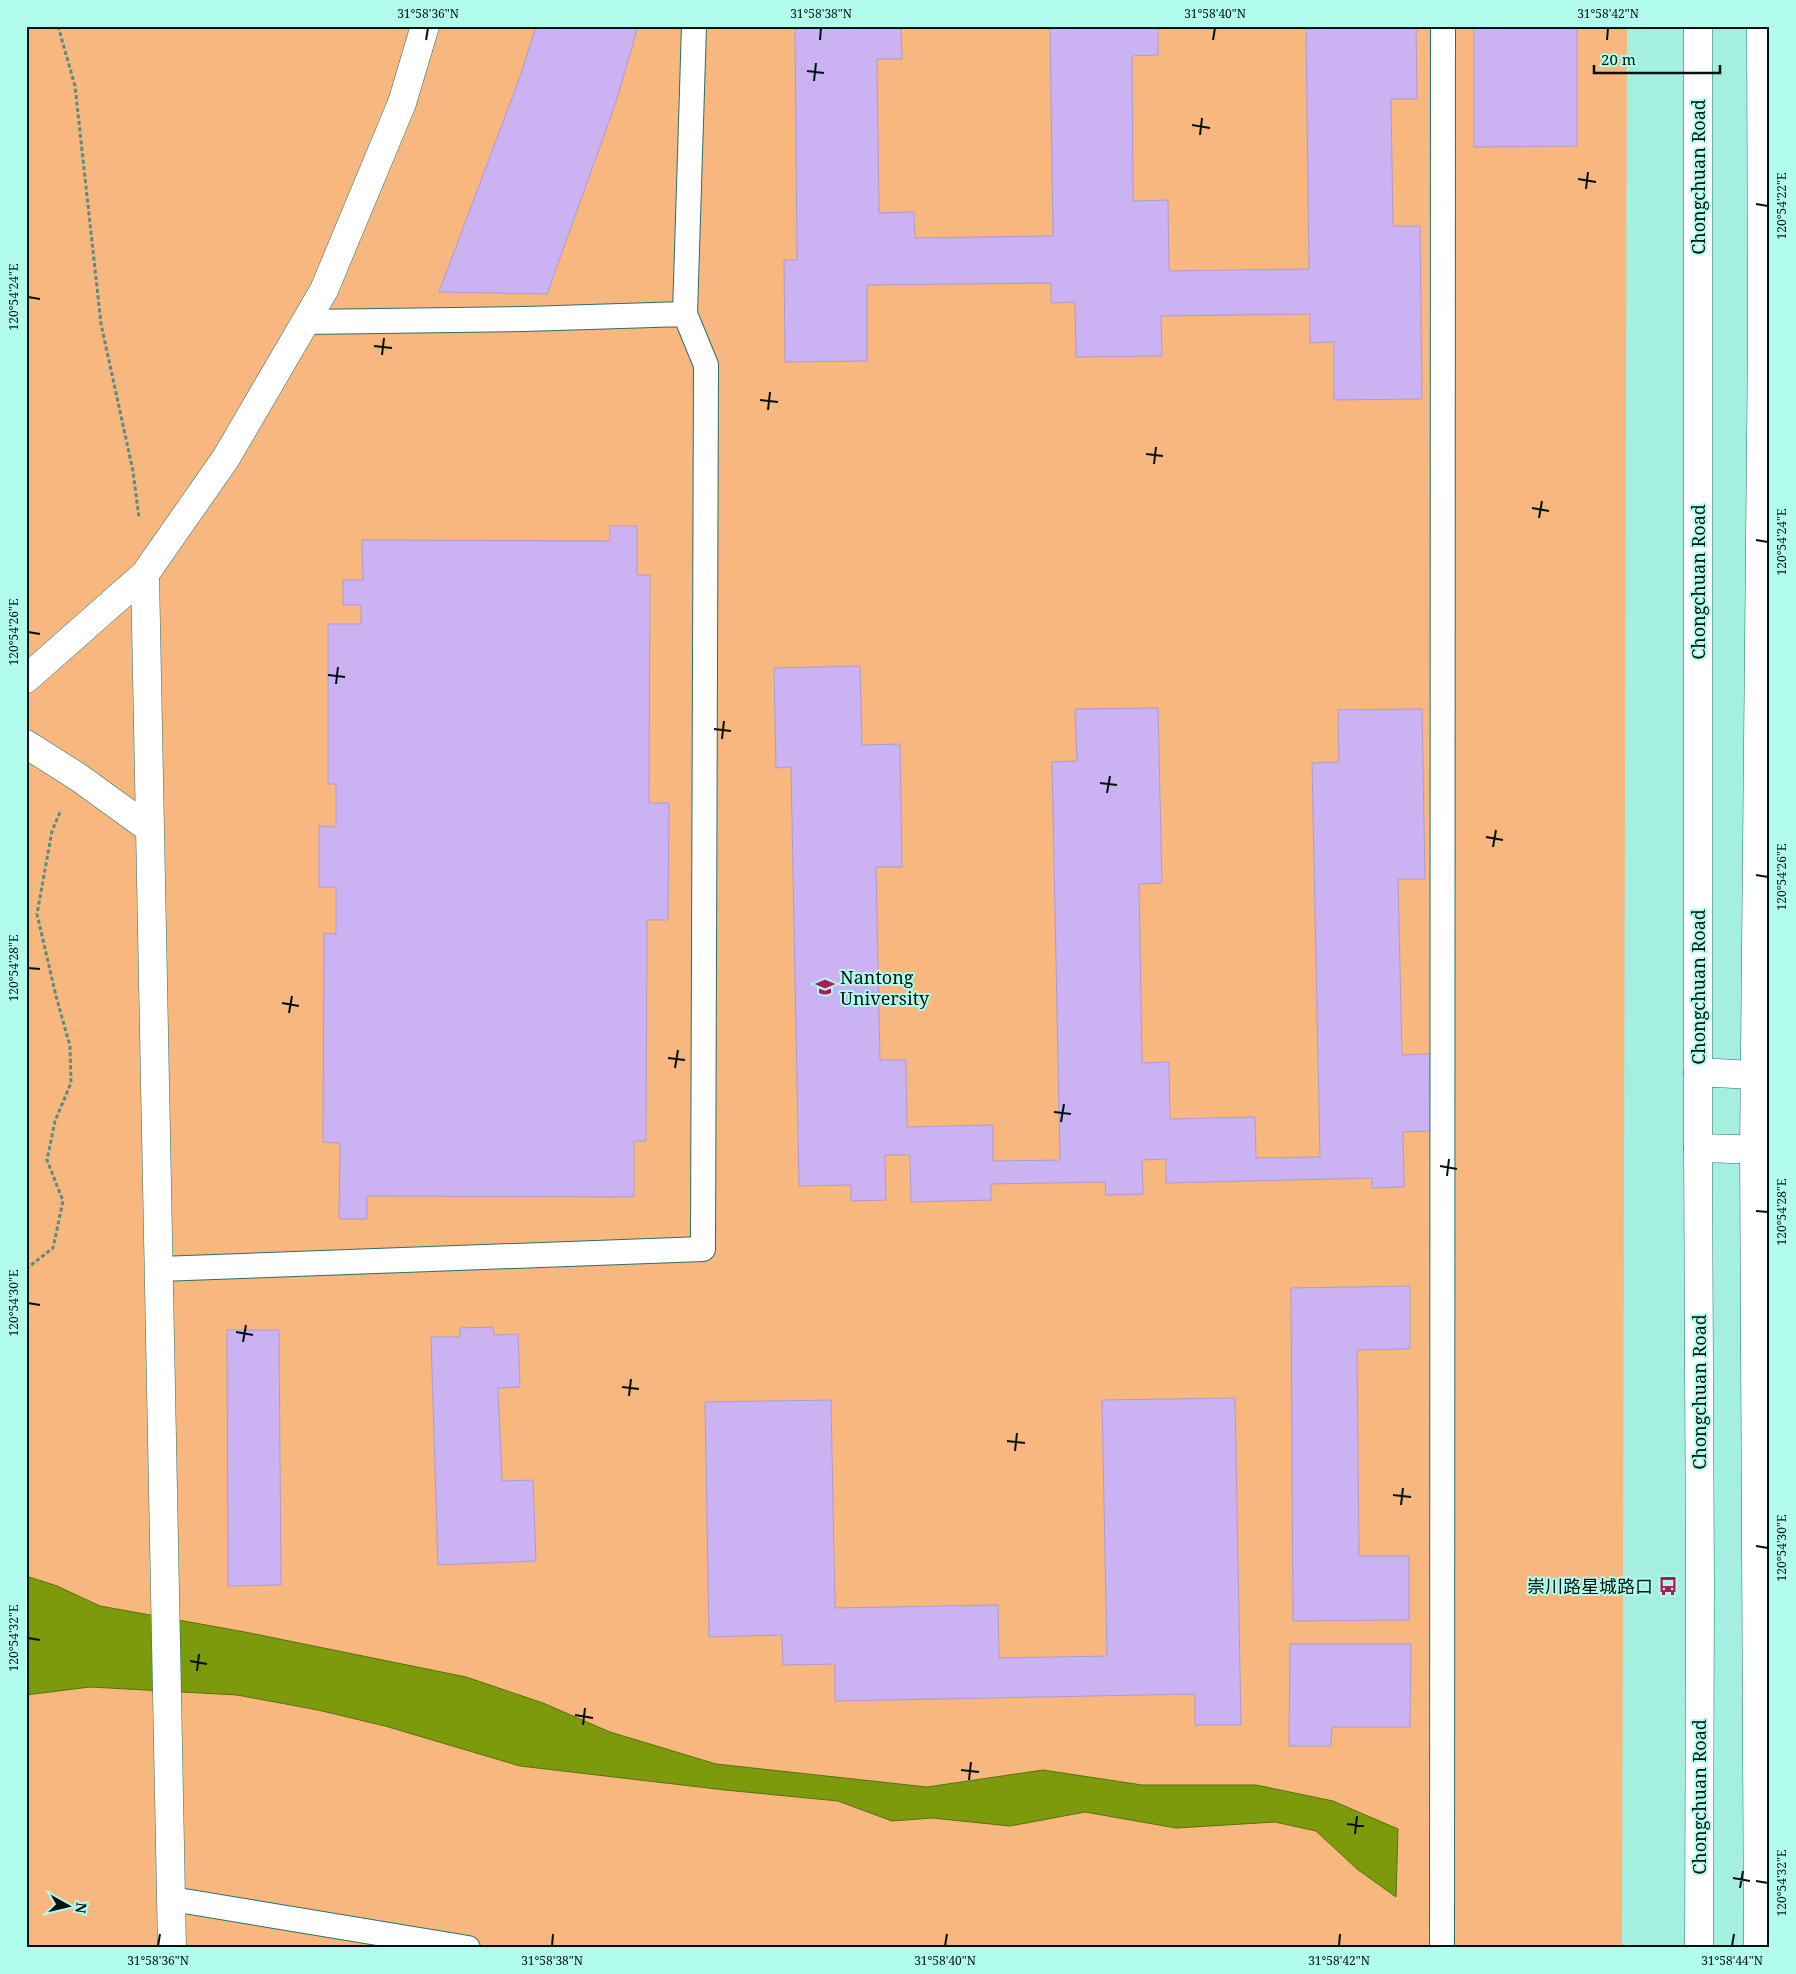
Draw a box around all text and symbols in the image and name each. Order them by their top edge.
text: 31°58'36"N [397,5,459,22]
text: 31°58'38"N [790,5,852,22]
text: 31°58'40"N [1184,5,1246,22]
text: 31°58'42"N [1577,5,1639,22]
scale bar [1594,42,1720,74]
text: 20 m [1601,49,1636,69]
street label: Chongchuan Road [1686,99,1710,255]
text: 120°54'22"E [1773,173,1790,239]
text: 120°54'24"E [5,264,22,330]
street label: Chongchuan Road [1686,504,1710,660]
text: 120°54'24"E [1773,509,1790,575]
text: 120°54'26"E [5,599,22,665]
text: 120°54'26"E [1773,844,1790,910]
street label: Chongchuan Road [1686,909,1710,1065]
text: 120°54'28"E [5,935,22,1001]
place label: Nantong University [840,965,930,1010]
school or university icon: Nantong University [814,976,836,998]
text: 120°54'28"E [1773,1179,1790,1245]
text: 120°54'30"E [5,1270,22,1336]
street label: Chongchuan Road [1687,1314,1711,1470]
text: 120°54'30"E [1773,1515,1790,1581]
place label: 崇川路星城路口 [1527,1574,1653,1598]
bus stop icon: 崇川路星城路口 [1657,1575,1679,1597]
text: 120°54'32"E [5,1605,22,1671]
street label: Chongchuan Road [1687,1719,1711,1875]
text: 120°54'32"E [1773,1850,1790,1916]
north arrow [42,1882,92,1932]
text: N [71,1901,92,1915]
text: 31°58'36"N [127,1952,189,1969]
text: 31°58'38"N [521,1952,583,1969]
text: 31°58'40"N [914,1952,976,1969]
text: 31°58'42"N [1308,1952,1370,1969]
text: 31°58'44"N [1701,1952,1763,1969]

